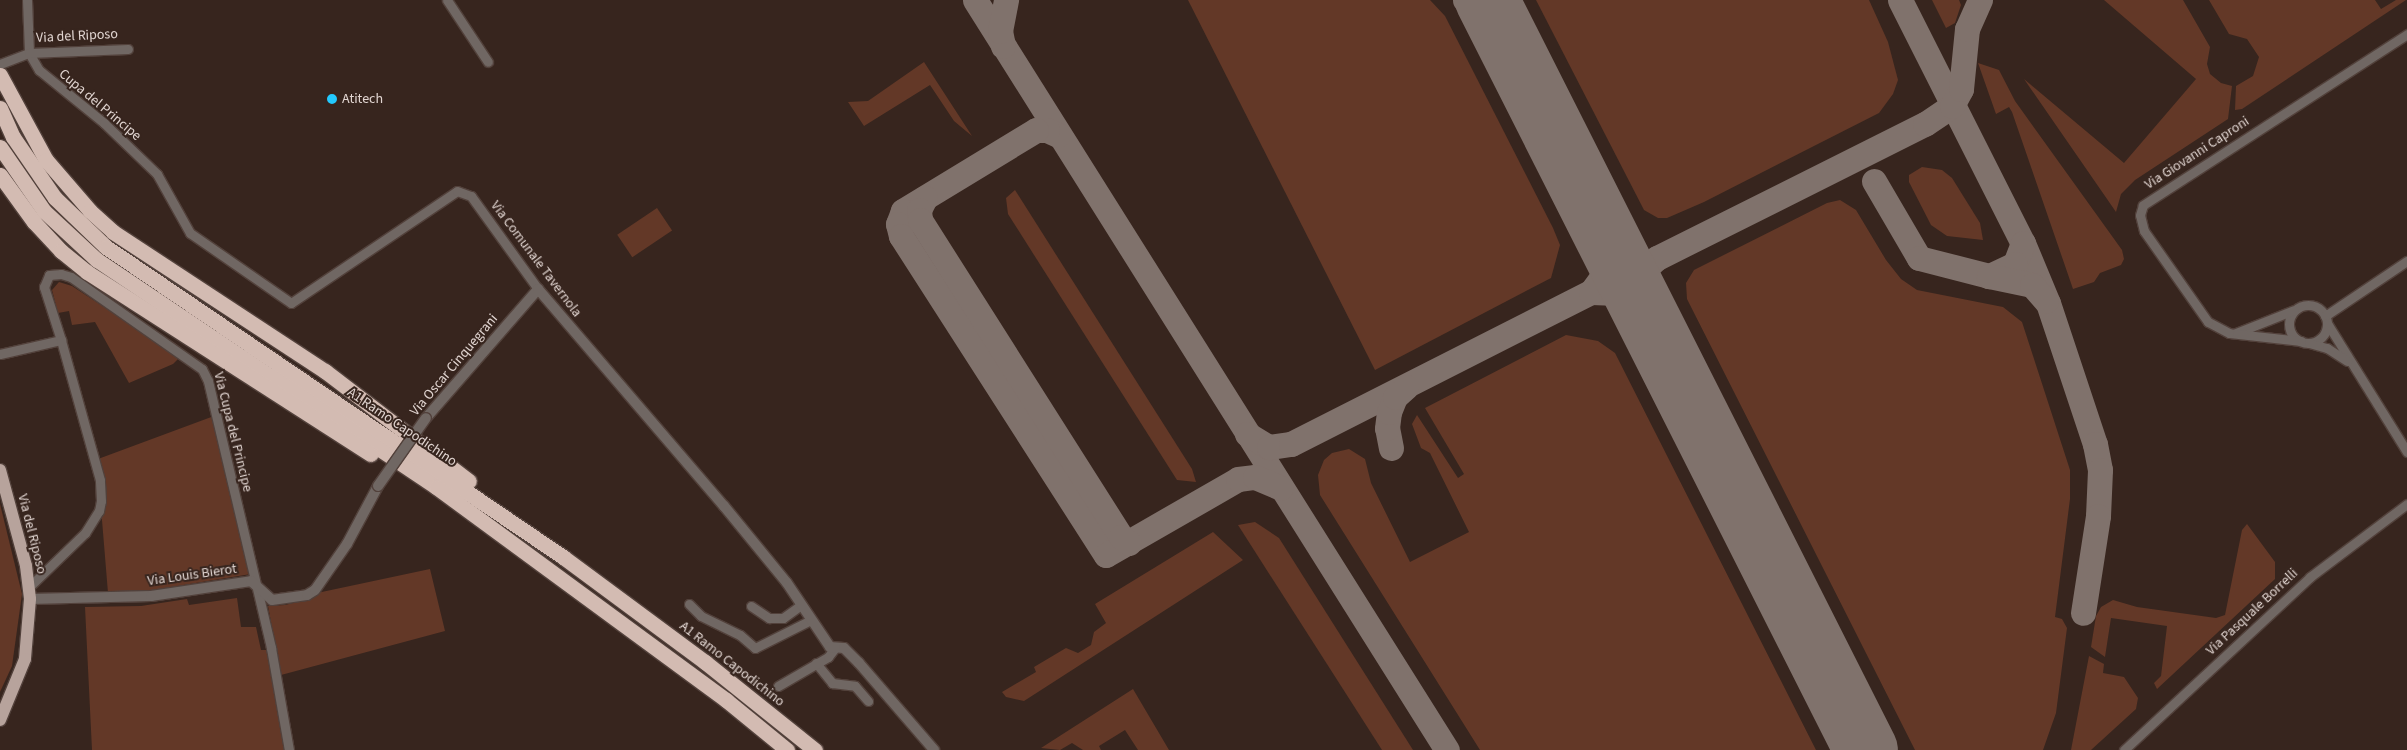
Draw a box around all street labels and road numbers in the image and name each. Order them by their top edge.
street label: Via del Riposo [36,25,118,47]
street label: Cupa del Principe [55,66,145,144]
street label: Via Giovanni Caproni [2142,113,2252,193]
street label: Via Comunale Tavernola [487,198,585,320]
street label: Via Oscar Cinquegrani [407,311,501,419]
street label: Via Cupa del Principe [210,370,256,494]
street label: A1 Ramo Capodichino [344,384,460,470]
street label: Via del Riposo [14,492,50,576]
street label: Via Louis Bierot [146,560,238,590]
street label: Via Pasquale Borrelli [2203,565,2301,659]
street label: A1 Ramo Capodichino [676,618,788,710]

